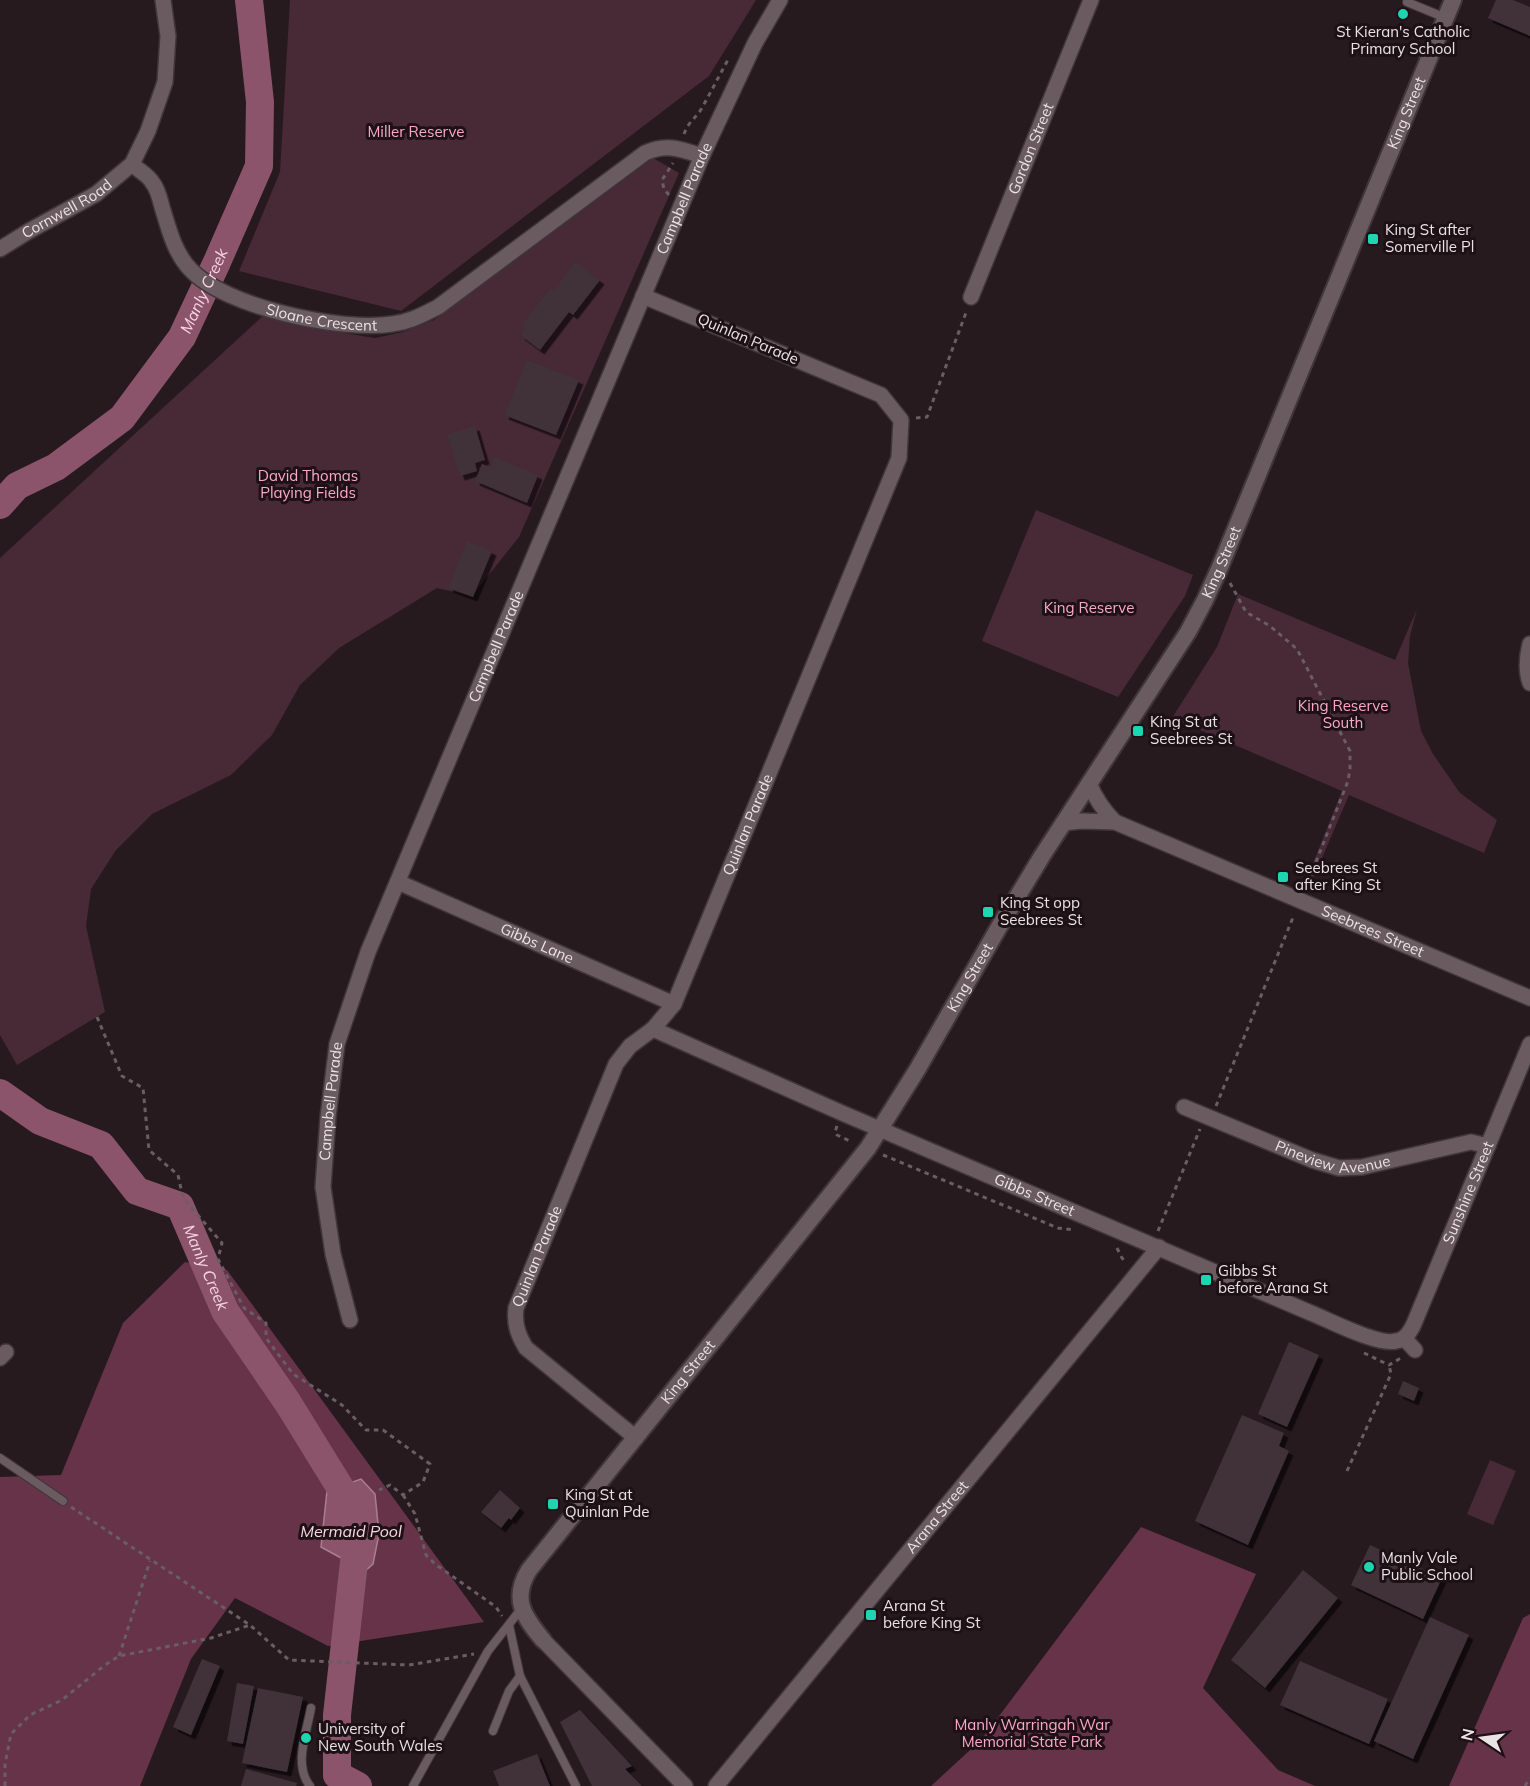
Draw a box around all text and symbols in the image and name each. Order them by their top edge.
marker: St Kieran's Catholic Primary School [1396,7,1410,21]
place label: St Kieran's Catholic Primary School [1336,22,1470,58]
street label: King Street [1383,74,1429,152]
street label: Gordon Street [1004,100,1057,197]
park label: Miller Reserve [368,122,464,141]
street label: Campbell Parade [652,139,716,257]
street label: Cornwell Road [18,175,116,242]
place label: King St after Somerville Pl [1385,220,1474,256]
marker: King St after Somerville Pl [1366,232,1380,246]
water label: Manly Creek [175,244,232,336]
street label: Sloane Crescent [264,299,377,335]
street label: Quinlan Parade [695,309,802,368]
park label: David Thomas Playing Fields [258,466,358,502]
street label: King Street [1197,524,1245,601]
street label: Campbell Parade [464,588,528,705]
park label: King Reserve [1044,598,1134,617]
park label: King Reserve South [1298,696,1388,732]
place label: King St at Seebrees St [1150,712,1232,748]
marker: King St at Seebrees St [1131,724,1145,738]
street label: Quinlan Parade [718,771,777,878]
place label: Seebrees St after King St [1295,858,1381,894]
marker: Seebrees St after King St [1276,870,1290,884]
place label: King St opp Seebrees St [1000,893,1082,929]
street label: Seebrees Street [1319,901,1427,961]
marker: King St opp Seebrees St [981,905,995,919]
street label: Gibbs Lane [498,919,577,967]
street label: King Street [942,940,997,1015]
street label: Campbell Parade [315,1041,346,1161]
street label: Pineview Avenue [1272,1136,1392,1177]
street label: Sunshine Street [1438,1139,1498,1247]
street label: Gibbs Street [992,1169,1078,1220]
street label: Quinlan Parade [507,1203,566,1310]
water label: Manly Creek [179,1221,234,1314]
place label: Gibbs St before Arana St [1218,1261,1328,1297]
marker: Gibbs St before Arana St [1199,1273,1213,1287]
street label: King Street [656,1336,719,1408]
street label: Arana Street [901,1477,972,1557]
place label: King St at Quinlan Pde [565,1485,649,1521]
marker: King St at Quinlan Pde [546,1497,560,1511]
water label: Mermaid Pool [300,1521,402,1541]
place label: Manly Vale Public School [1381,1548,1473,1584]
marker: Manly Vale Public School [1362,1560,1376,1574]
place label: Arana St before King St [883,1596,980,1632]
marker: Arana St before King St [864,1608,878,1622]
north arrow [1452,1708,1512,1768]
park label: Manly Warringah War Memorial State Park [954,1715,1110,1751]
place label: University of New South Wales [318,1719,443,1755]
text: N [1456,1726,1478,1743]
marker: University of New South Wales [299,1731,313,1745]

